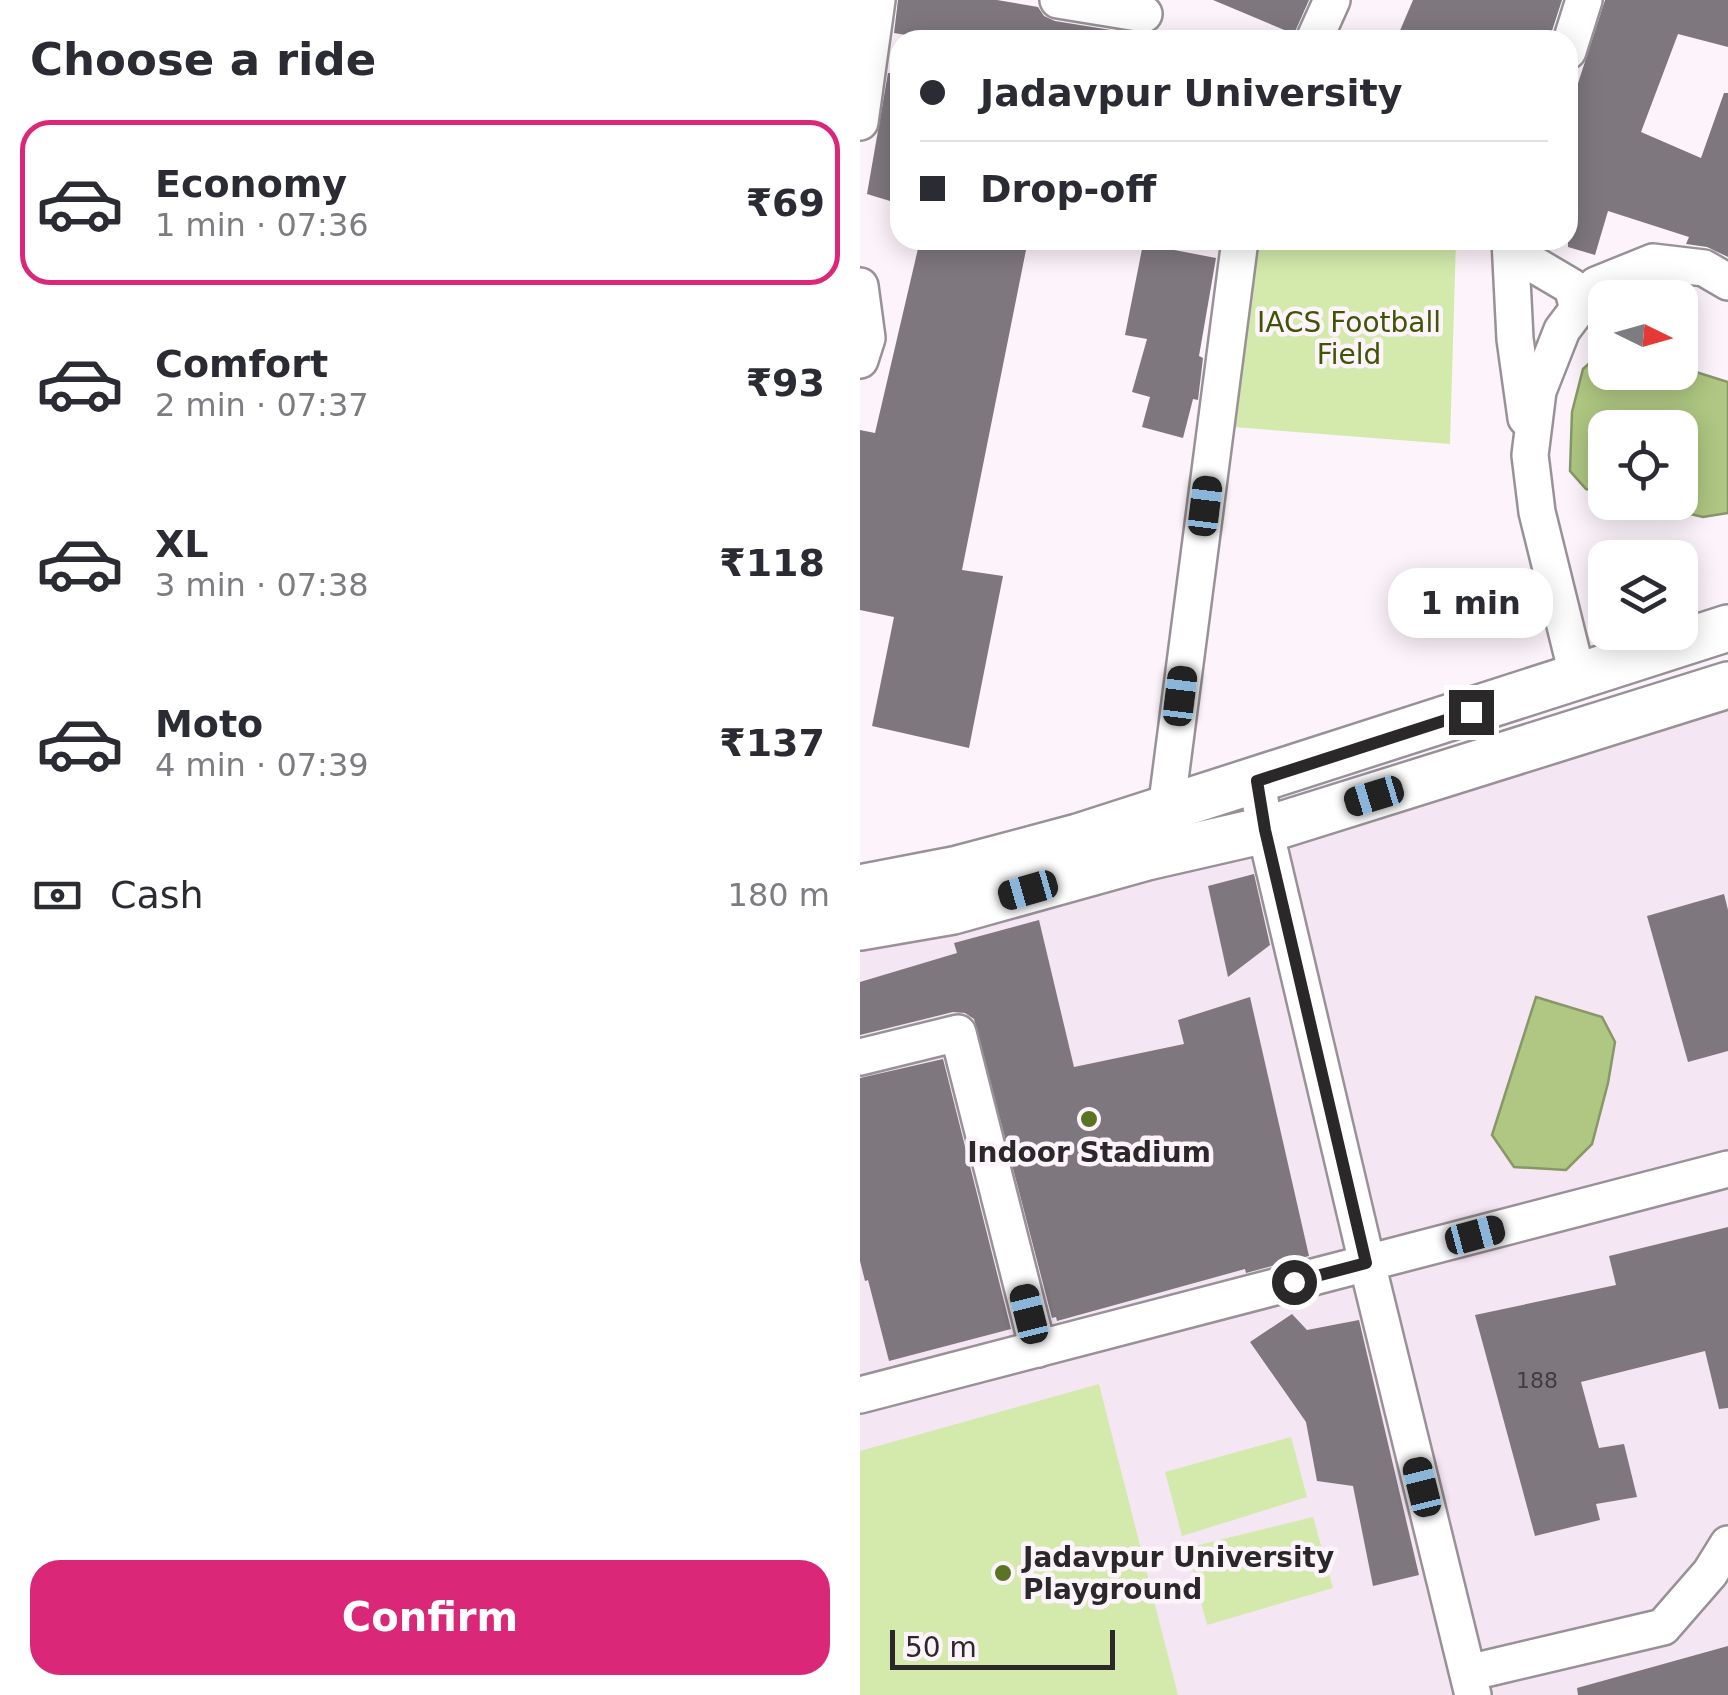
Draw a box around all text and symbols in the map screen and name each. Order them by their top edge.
text: Choose a ride [30,33,376,86]
text: Jadavpur University [980,71,1402,115]
icon: car [35,158,125,248]
text: Economy [155,162,347,206]
text: Drop-off [980,167,1156,211]
text: ₹69 [746,181,825,225]
text: 1 min · 07:36 [155,206,369,244]
north arrow [1588,280,1698,390]
map controls [1588,280,1698,650]
park label: IACS Football Field [1257,306,1441,371]
icon: car [35,338,125,428]
text: Comfort [155,342,328,386]
text: ₹93 [746,361,825,405]
text: 2 min · 07:37 [155,386,369,424]
button: locate [1588,410,1698,520]
car [1186,474,1224,538]
icon: car [35,518,125,608]
text: XL [155,522,209,566]
button: layers [1588,540,1698,650]
text: ₹118 [719,541,825,585]
text: 3 min · 07:38 [155,566,369,604]
callout: 1 min [1388,567,1554,637]
text: 1 min [1420,584,1521,622]
car [1161,664,1199,728]
route end [1449,690,1494,735]
icon: car [35,698,125,788]
text: Moto [155,702,263,746]
text: ₹137 [719,721,825,765]
text: 4 min · 07:39 [155,746,369,784]
car [1341,773,1407,819]
car [995,867,1061,913]
icon: cash [30,868,85,923]
text: Cash [110,873,204,917]
text: 180 m [728,876,830,914]
marker: Indoor Stadium [1078,1108,1100,1130]
place label: Indoor Stadium [967,1136,1211,1169]
car [1442,1213,1508,1257]
route start [1272,1260,1317,1305]
car [1007,1281,1051,1347]
house number: 188 [1516,1368,1558,1393]
car [1400,1454,1444,1520]
place label: Jadavpur University Playground [1021,1541,1334,1606]
button: Confirm [30,1560,830,1675]
marker: Jadavpur University Playground [992,1562,1014,1584]
scale bar [890,1625,1115,1670]
text: 50 m [905,1631,977,1664]

